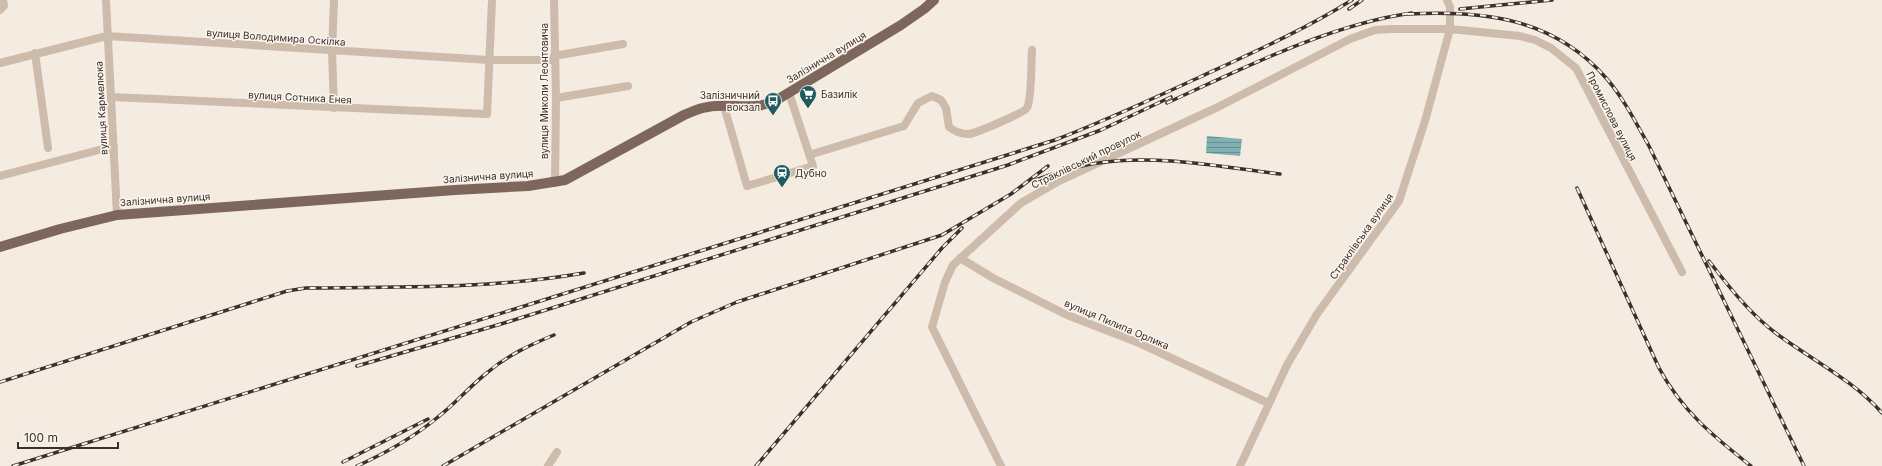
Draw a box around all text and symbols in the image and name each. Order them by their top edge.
street label: вулиця Миколи Леонтовича [538,23,550,159]
street label: вулиця Володимира Оскілка [206,26,346,48]
street label: Залізнична вулиця [784,28,868,86]
street label: вулиця Кармелюка [93,61,109,155]
street label: Промислова вулиця [1584,69,1640,163]
supermarket icon: Базилік [798,84,818,109]
street label: вулиця Сотника Енея [248,88,352,106]
place label: Базилік [821,88,858,100]
place label: Залізничний вокзал [700,89,760,113]
bus stop icon: Залізничний вокзал [763,91,783,116]
street label: Страклівський провулок [1029,127,1143,191]
station icon: Дубно [772,163,792,188]
street label: Залізнична вулиця [442,167,534,185]
place label: Дубно [795,167,827,179]
street label: Залізнична вулиця [119,190,211,208]
street label: Страклівська вулиця [1327,191,1395,281]
street label: вулиця Пилипа Орлика [1063,296,1171,352]
scale bar [18,424,118,450]
text: 100 m [24,430,58,445]

